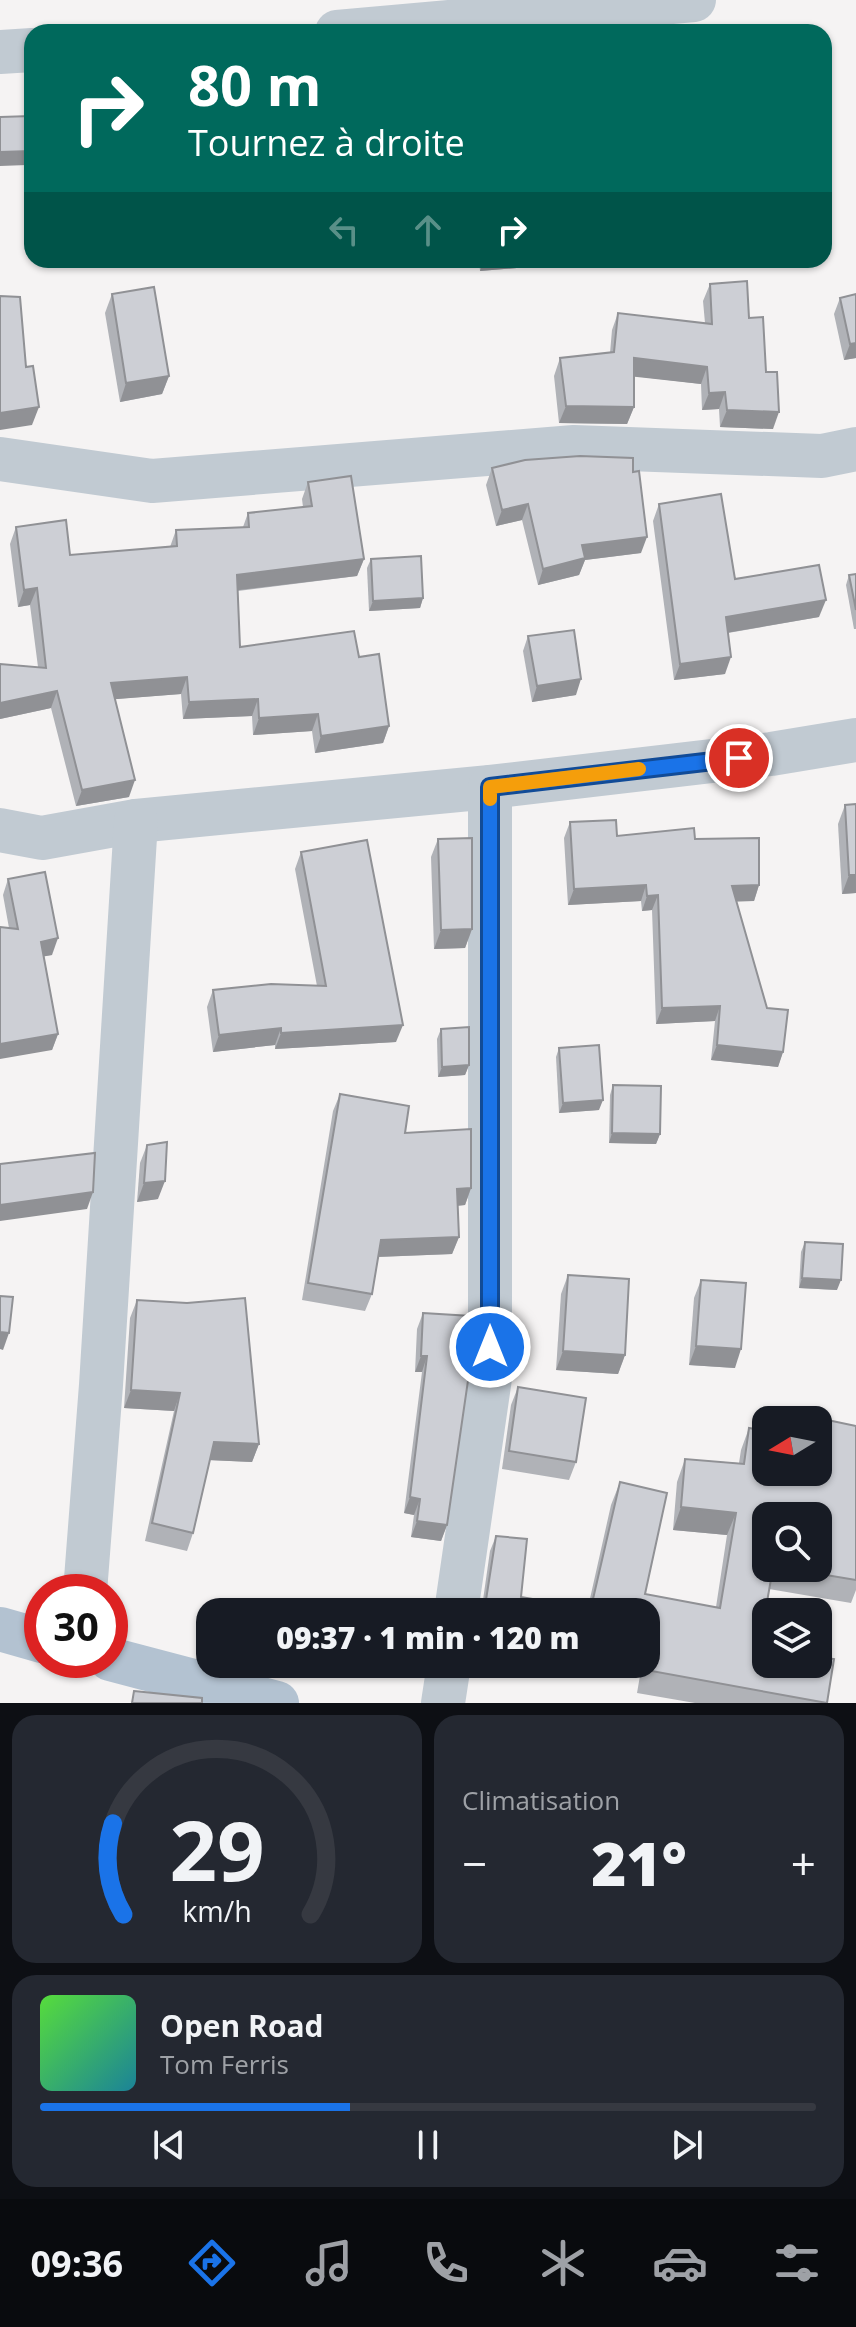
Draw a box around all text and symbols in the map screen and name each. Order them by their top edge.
text: 80 m [188,46,322,122]
icon: right [56,56,160,160]
text: Tournez à droite [188,118,465,167]
icon: left [322,208,366,252]
icon: ahead [406,208,450,252]
icon: right [490,208,534,252]
pin [705,724,773,792]
icon: arrive [717,736,761,780]
position arrow [448,1305,532,1389]
north arrow [752,1406,832,1486]
map controls [752,1406,832,1678]
button: search [752,1502,832,1582]
speed limit sign: 30 [24,1574,128,1678]
button: layers [752,1598,832,1678]
text: 09:37 · 1 min · 120 m [276,1617,580,1658]
text: Climatisation [462,1782,620,1818]
text: 29 [169,1792,265,1905]
text: 21° [591,1822,687,1904]
text: − [462,1833,487,1893]
text: + [791,1833,816,1893]
text: km/h [182,1891,252,1930]
text: Open Road [160,2005,324,2046]
text: Tom Ferris [160,2046,289,2082]
icon: previous [147,2123,191,2167]
icon: pause [406,2123,450,2167]
icon: next [665,2123,709,2167]
icon: directions [184,2235,240,2291]
icon: music [301,2235,357,2291]
icon: phone [418,2235,474,2291]
icon: climate [535,2235,591,2291]
icon: car [652,2235,708,2291]
icon: filters [769,2235,825,2291]
text: 09:36 [31,2239,123,2288]

